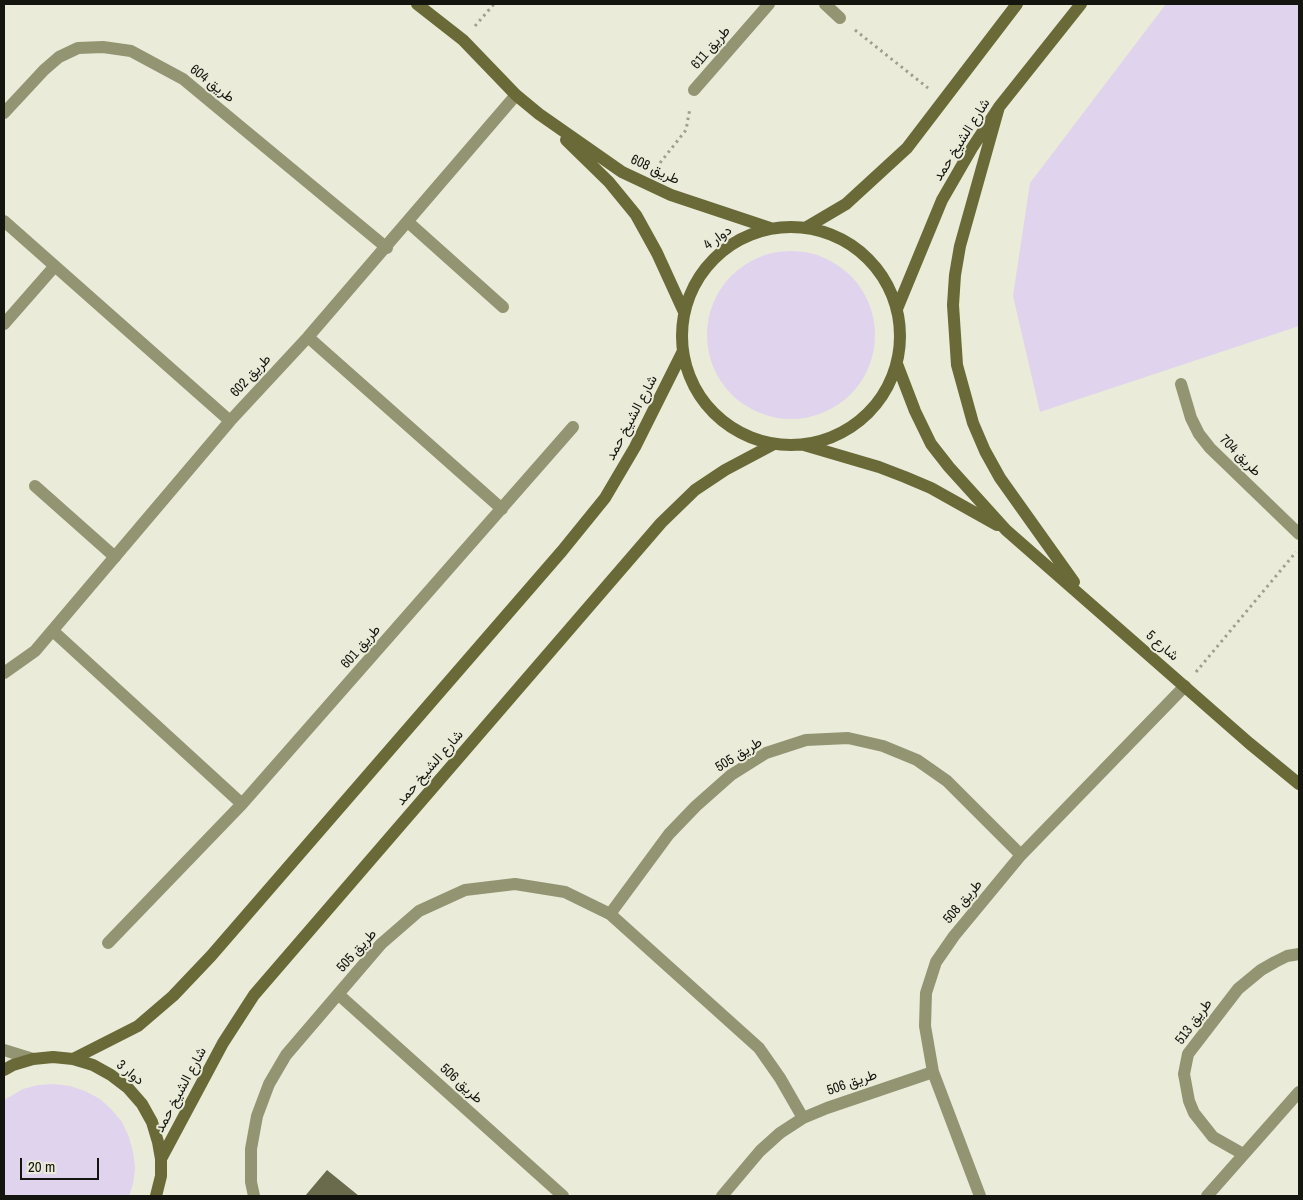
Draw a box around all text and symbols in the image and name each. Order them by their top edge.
street label: طريق 611 [688,23,734,73]
street label: طريق 604 [186,61,238,107]
street label: شارع الشيخ حمد [930,96,994,184]
street label: طريق 608 [628,151,682,189]
street label: دوار 4 [701,222,735,254]
street label: طريق 602 [227,351,275,401]
street label: شارع الشيخ حمد [603,373,661,463]
street label: طريق 704 [1216,432,1264,480]
street label: طريق 601 [338,622,384,672]
street label: شارع 5 [1142,627,1182,665]
street label: شارع الشيخ حمد [393,727,467,809]
street label: طريق 505 [712,734,766,776]
street label: طريق 508 [940,877,986,927]
street label: طريق 505 [333,926,381,976]
street label: طريق 513 [1172,996,1216,1048]
street label: شارع الشيخ حمد [152,1045,210,1135]
street label: دوار 3 [113,1057,147,1089]
street label: طريق 506 [436,1060,486,1108]
street label: طريق 506 [825,1067,879,1099]
scale bar [22,1148,101,1180]
text: 20 m [28,1156,55,1177]

